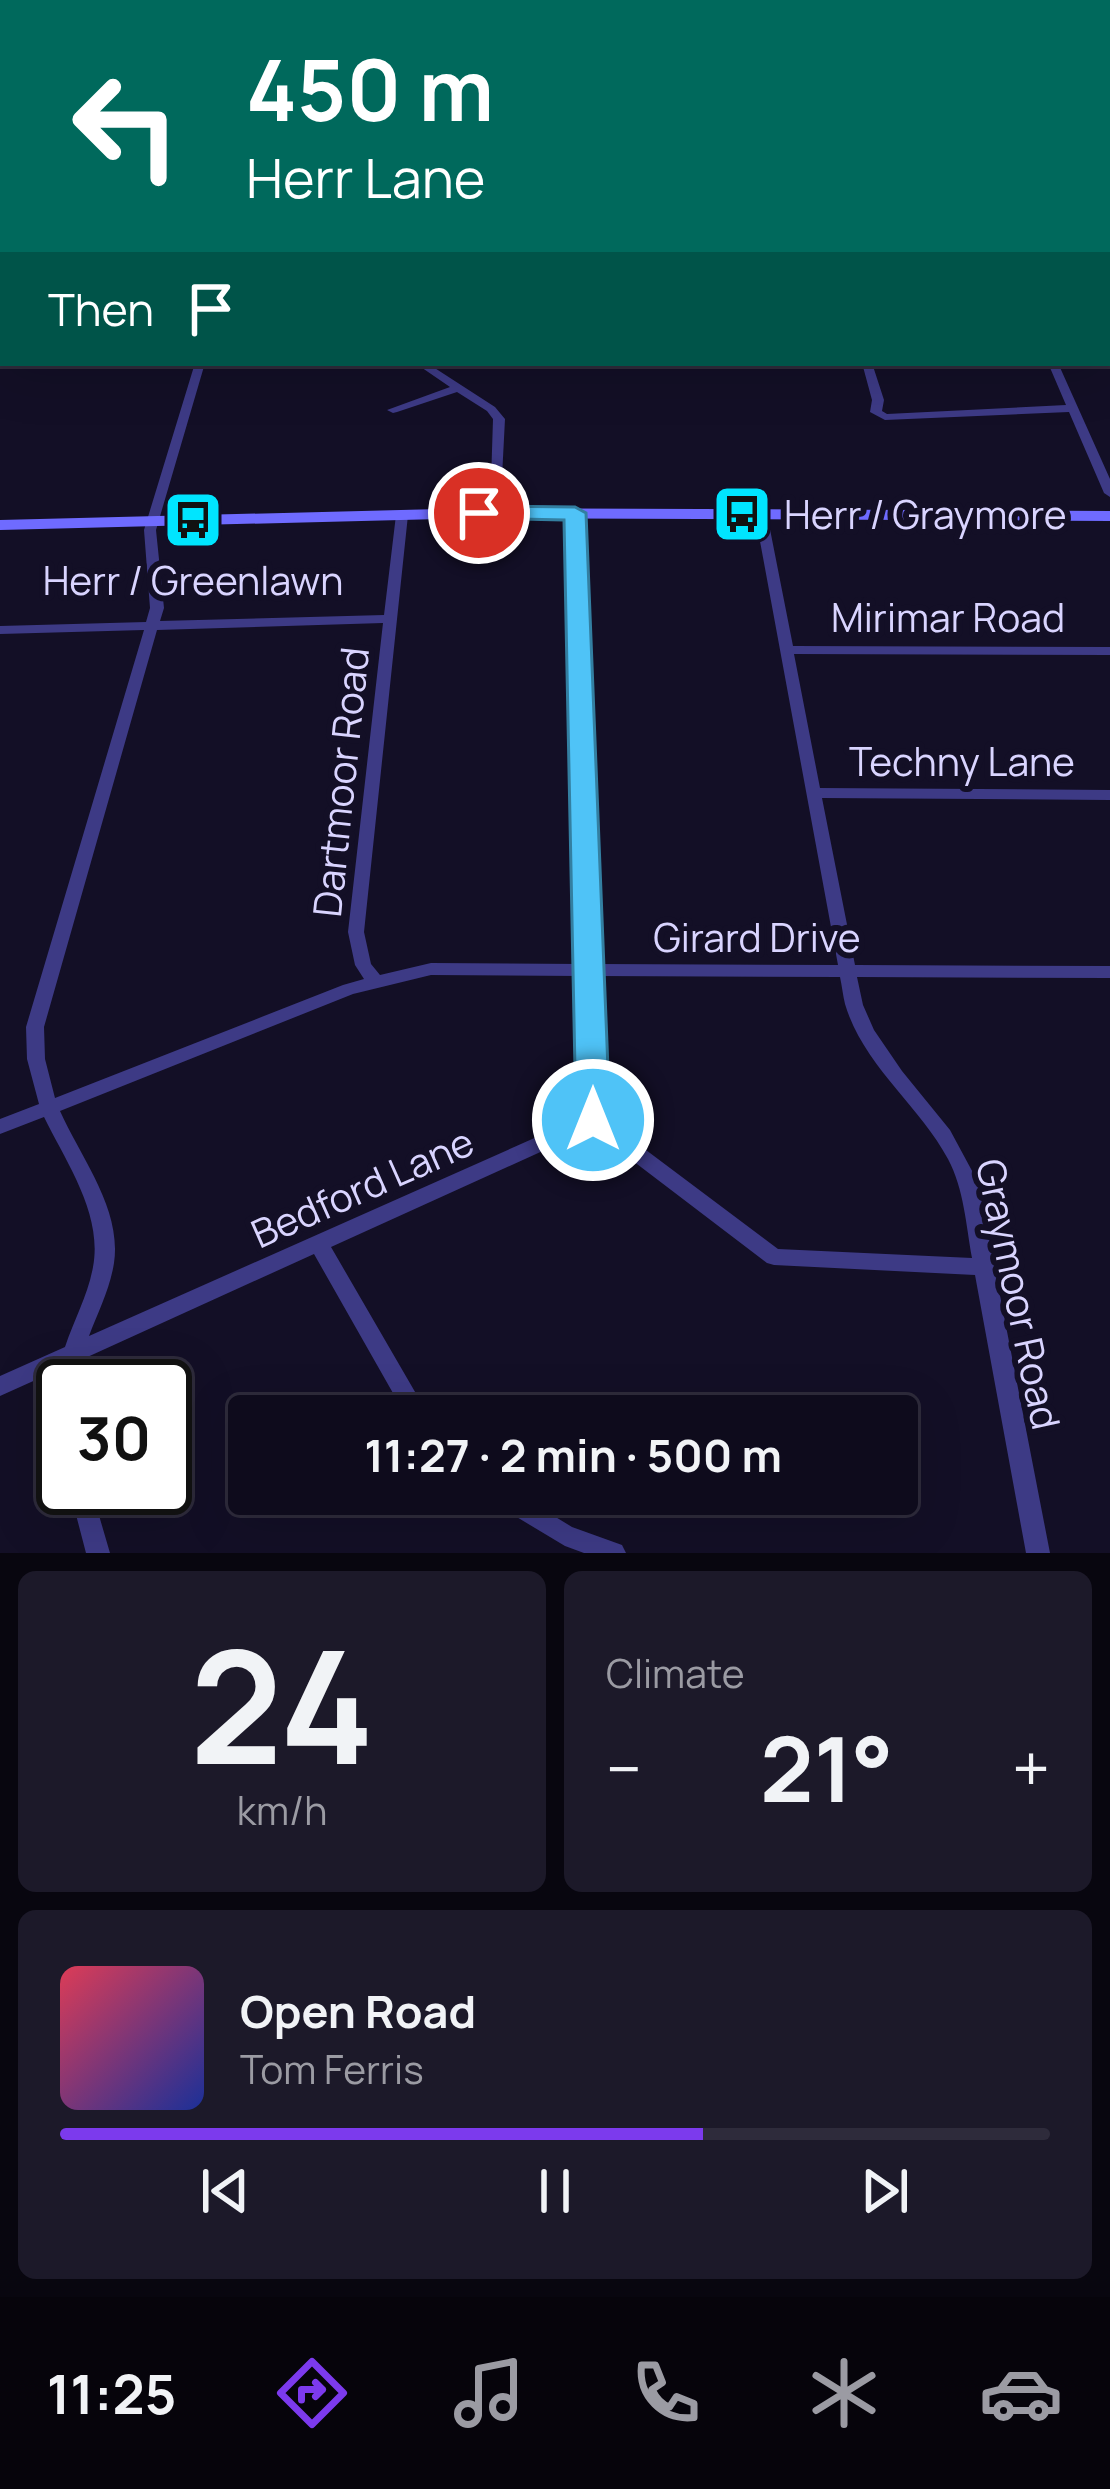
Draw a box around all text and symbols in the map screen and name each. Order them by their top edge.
text: 450 m [246,31,494,146]
icon: left [48,48,204,204]
text: Herr Lane [246,140,485,214]
icon: arrive [178,276,244,342]
text: Then [48,278,154,340]
pin [428,462,530,564]
icon: arrive [446,480,512,546]
bus stop icon: Herr / Graymore [711,483,773,545]
place label: Herr / Graymore [784,487,1067,541]
bus stop icon: Herr / Greenlawn [162,489,224,551]
place label: Herr / Greenlawn [43,553,343,607]
street label: Mirimar Road [831,590,1065,644]
street label: Dartmoor Road [299,644,381,920]
street label: Techny Lane [849,734,1075,788]
street label: Girard Drive [653,910,861,964]
position arrow [530,1057,656,1183]
street label: Bedford Lane [242,1114,482,1260]
street label: Graymoor Road [964,1154,1074,1434]
speed limit sign: 30 [36,1359,192,1515]
text: 11:27 · 2 min · 500 m [364,1424,782,1486]
text: 24 [190,1598,374,1811]
text: Climate [606,1646,745,1700]
text: 21° [760,1706,894,1829]
text: − [606,1723,642,1813]
text: + [1012,1723,1050,1813]
text: km/h [237,1783,327,1837]
text: Open Road [240,1980,476,2042]
text: Tom Ferris [240,2042,424,2096]
icon: previous [192,2158,258,2224]
icon: pause [522,2158,588,2224]
icon: next [852,2158,918,2224]
icon: directions [270,2351,354,2435]
icon: music [447,2351,531,2435]
icon: phone [624,2351,708,2435]
icon: climate [802,2351,886,2435]
icon: car [979,2351,1063,2435]
text: 11:25 [47,2356,176,2430]

